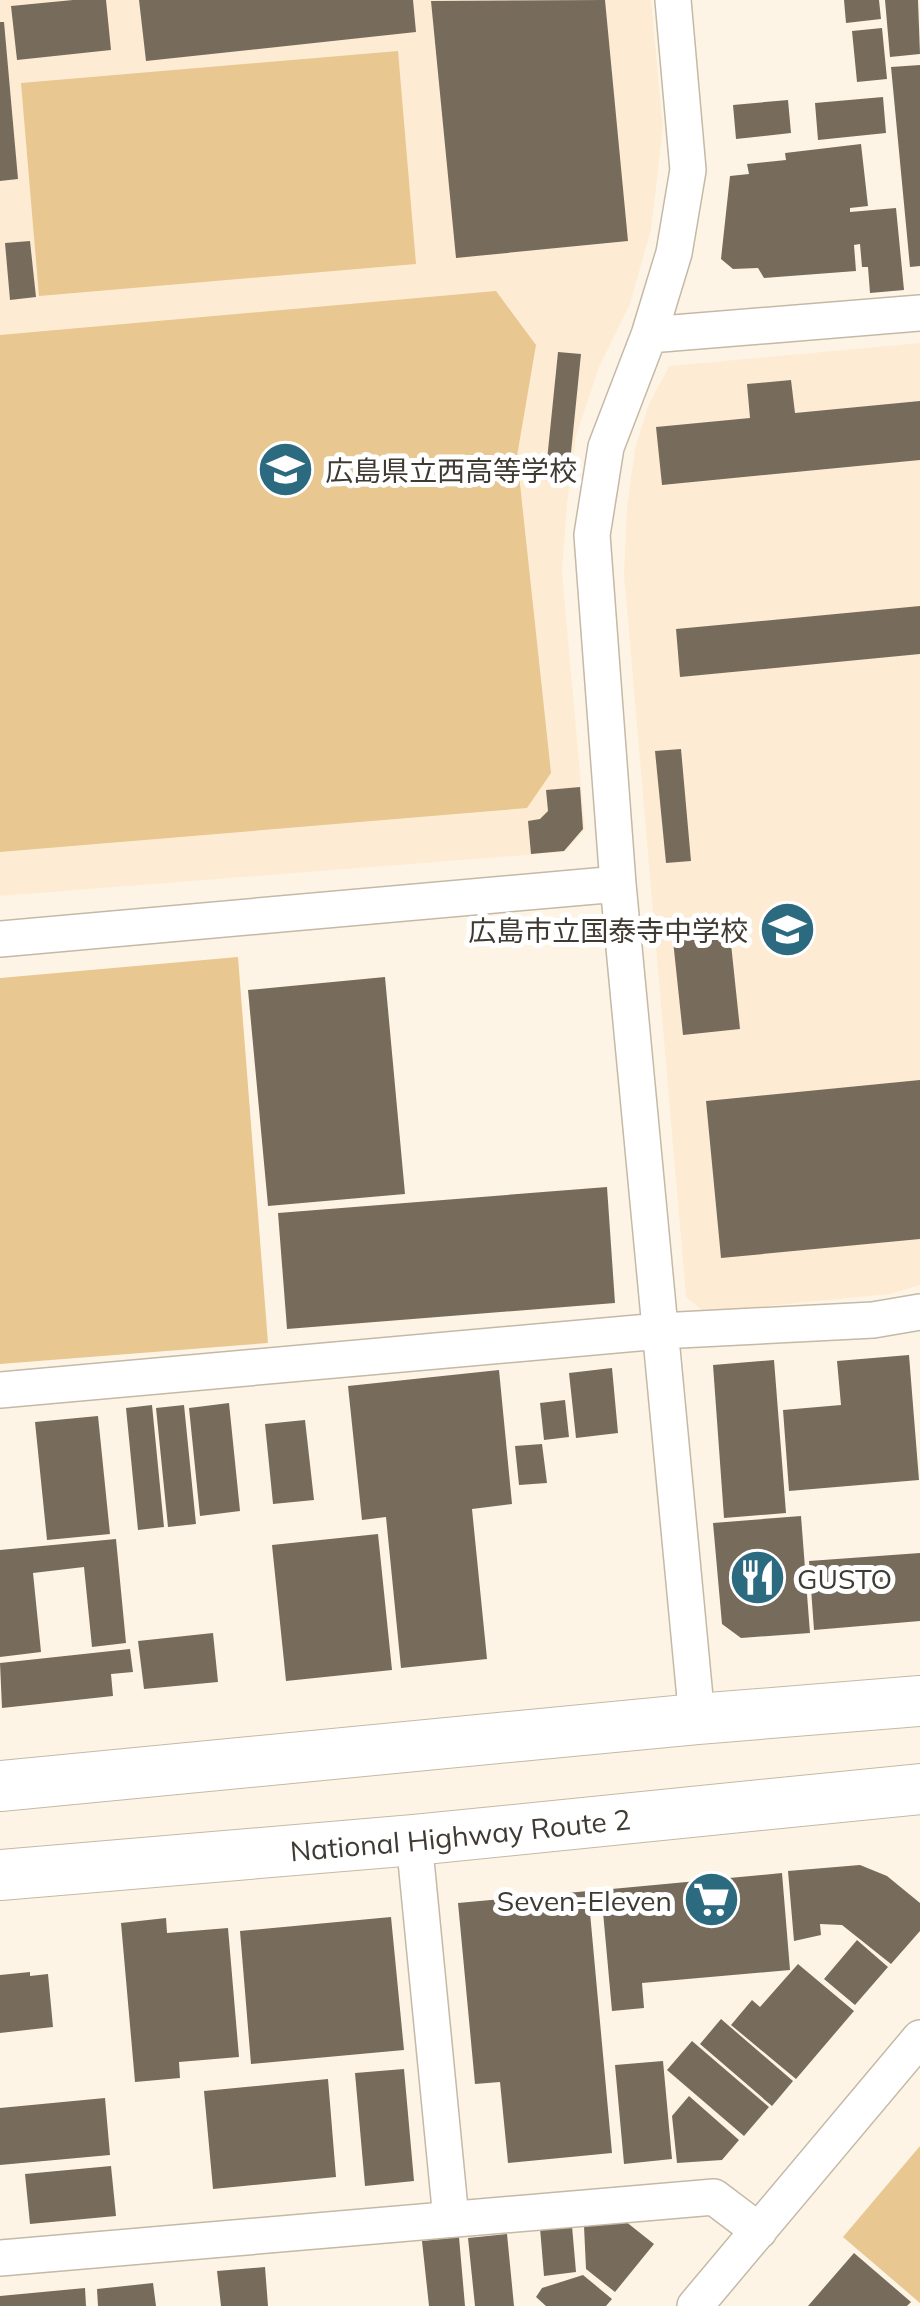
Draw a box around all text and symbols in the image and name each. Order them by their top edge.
school or university icon: 広島県立西高等学校 [256,440,316,500]
place label: 広島県立西高等学校 [325,453,577,488]
school or university icon: 広島市立国泰寺中学校 [757,900,817,960]
place label: 広島市立国泰寺中学校 [468,913,748,948]
restaurant icon: GUSTO [728,1548,788,1608]
place label: GUSTO [797,1561,892,1596]
street label: National Highway Route 2 [289,1801,632,1868]
supermarket icon: Seven-Eleven [681,1870,741,1930]
place label: Seven-Eleven [497,1883,672,1918]

